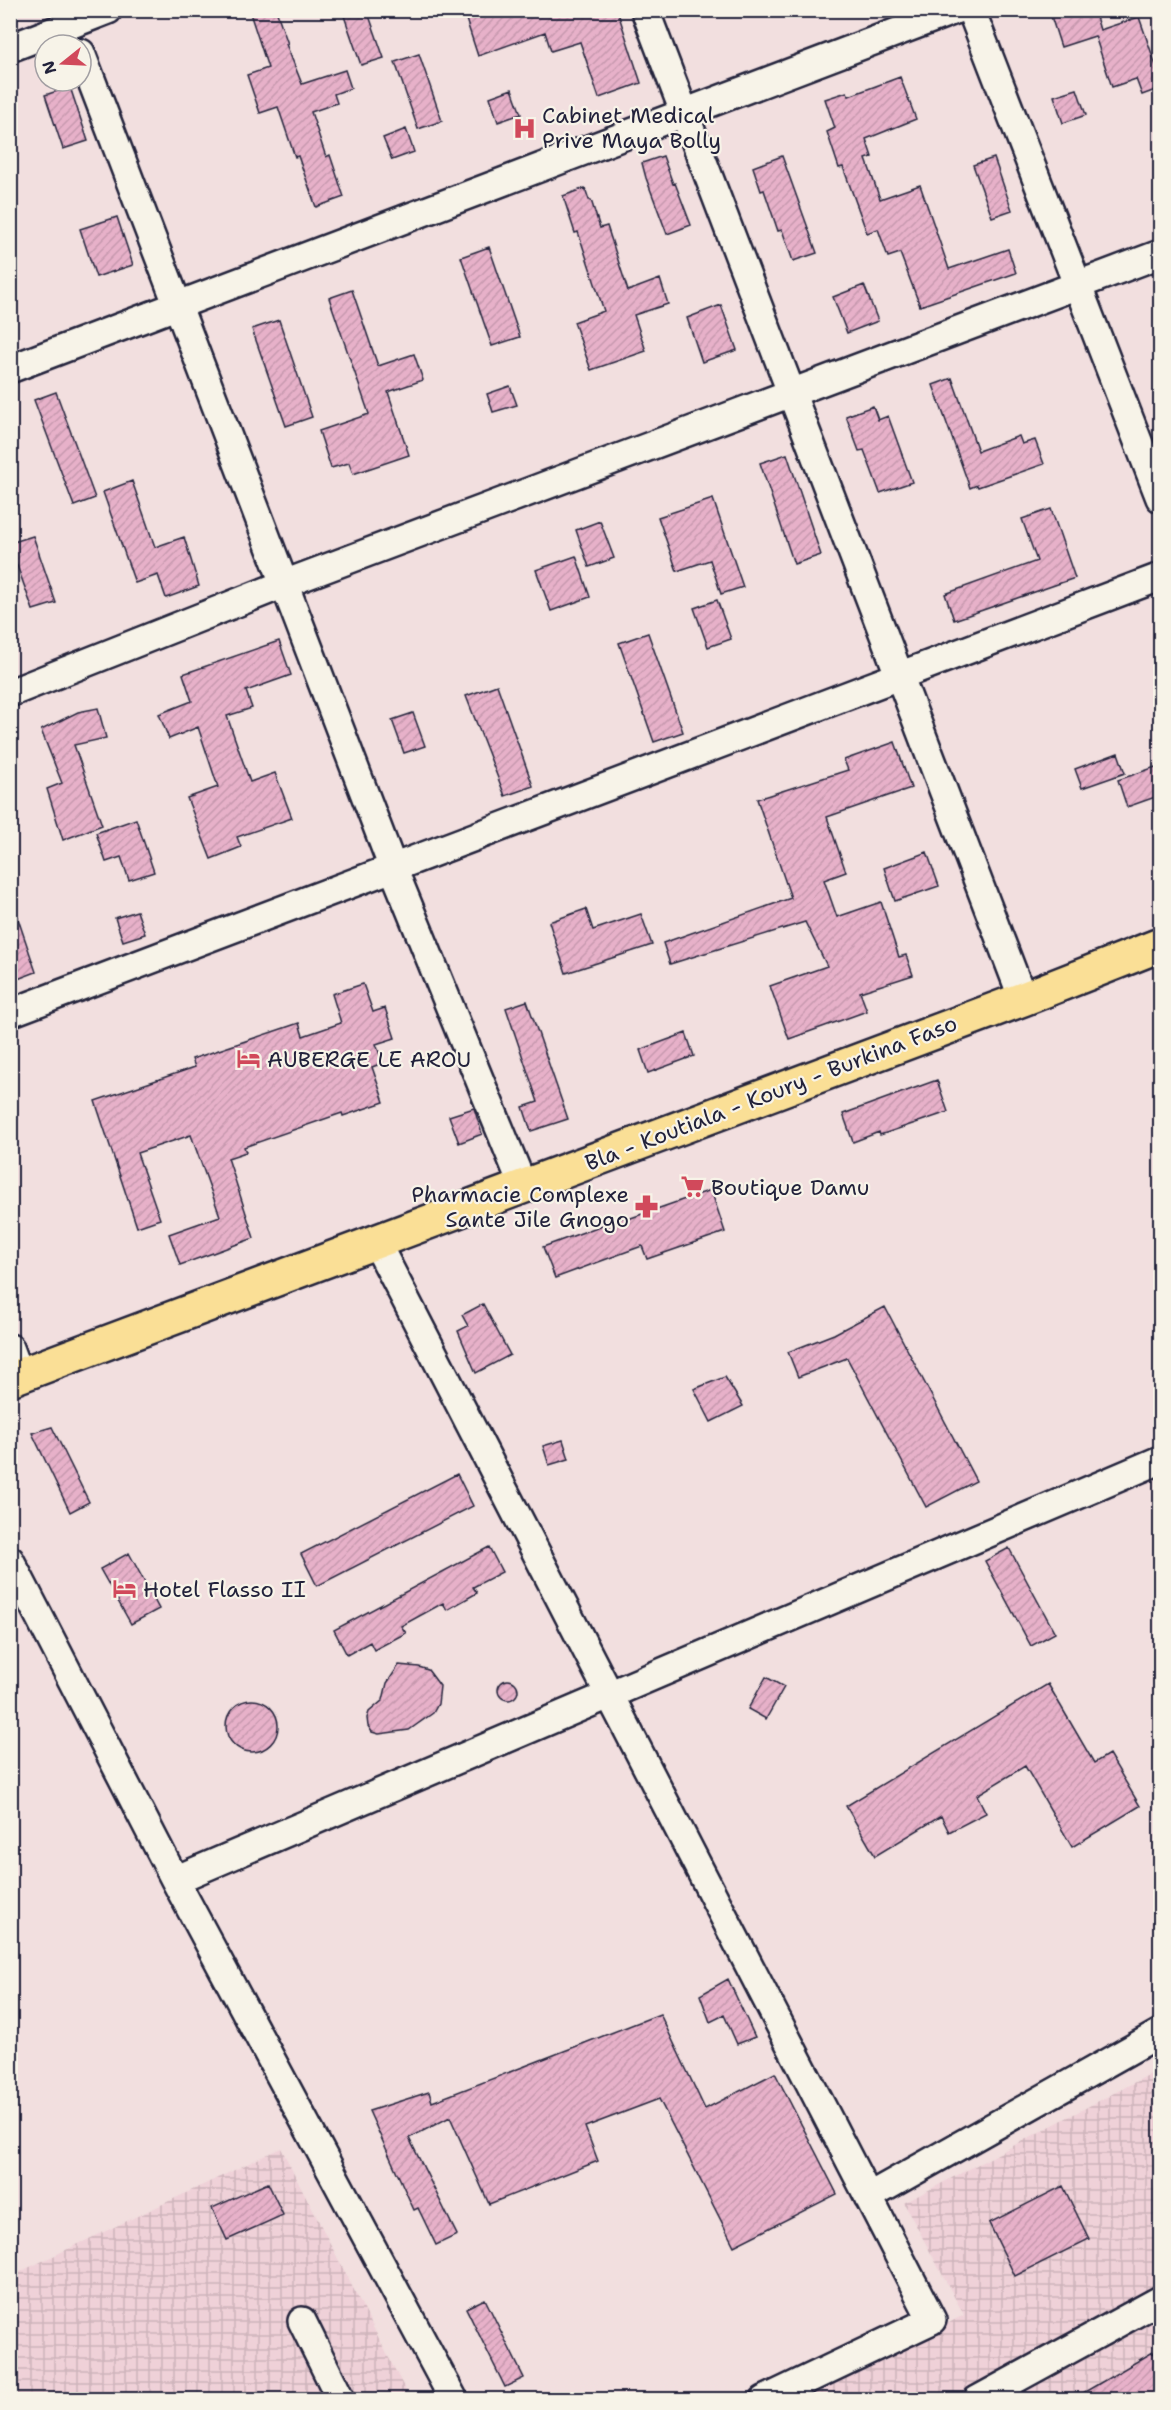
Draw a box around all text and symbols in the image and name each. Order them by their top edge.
north arrow [33,33,93,93]
text: N [37,58,61,77]
place label: Cabinet Medical Prive Maya Bolly [542,101,721,155]
hospital icon: Cabinet Medical Prive Maya Bolly [511,115,537,141]
street label: Bla - Koutiala - Koury - Burkina Faso [581,1008,961,1178]
place label: AUBERGE LE AROU [267,1045,471,1074]
hotel icon: AUBERGE LE AROU [236,1046,262,1072]
place label: Boutique Damu [711,1173,869,1202]
supermarket icon: Boutique Damu [680,1174,706,1200]
place label: Pharmacie Complexe Sante Jile Gnogo [411,1180,629,1234]
pharmacy icon: Pharmacie Complexe Sante Jile Gnogo [634,1194,660,1220]
place label: Hotel Flasso II [143,1575,306,1604]
hotel icon: Hotel Flasso II [112,1576,138,1602]

